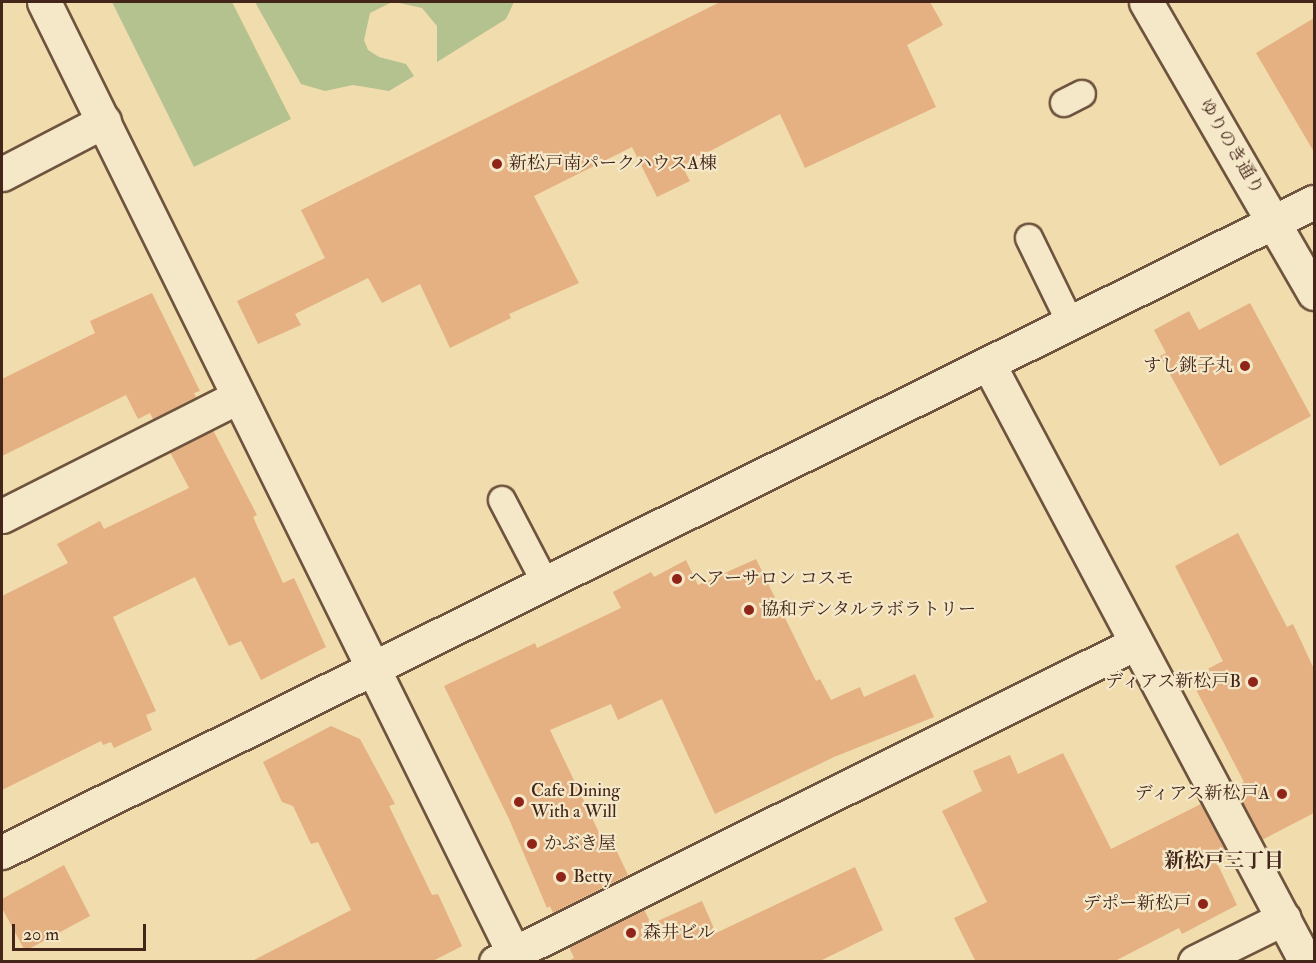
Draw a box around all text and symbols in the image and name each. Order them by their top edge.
street label: ゆりのき通り [1194,95,1268,199]
place label: 新松戸南パークハウスA棟 [509,153,718,175]
marker: 新松戸南パークハウスA棟 [490,157,504,171]
place label: すし銚子丸 [1143,355,1233,377]
marker: すし銚子丸 [1238,359,1252,373]
place label: ヘアーサロン コスモ [689,568,854,590]
marker: ヘアーサロン コスモ [670,572,684,586]
place label: 協和デンタルラボラトリー [761,599,977,621]
marker: 協和デンタルラボラトリー [742,603,756,617]
place label: ディアス新松戸B [1103,671,1241,693]
marker: ディアス新松戸B [1246,675,1260,689]
place label: Cafe Dining With a Will [531,781,620,824]
place label: ディアス新松戸A [1133,783,1270,805]
marker: ディアス新松戸A [1275,787,1289,801]
marker: Cafe Dining With a Will [512,795,526,809]
place label: かぶき屋 [544,833,616,855]
marker: かぶき屋 [525,837,539,851]
district label: 新松戸三丁目 [1164,848,1284,872]
place label: Betty [573,866,612,888]
marker: Betty [554,870,568,884]
place label: デポー新松戸 [1083,893,1191,915]
marker: デポー新松戸 [1196,897,1210,911]
scale bar [15,912,148,950]
place label: 森井ビル [643,922,715,944]
text: 20 m [23,923,59,946]
marker: 森井ビル [624,926,638,940]

